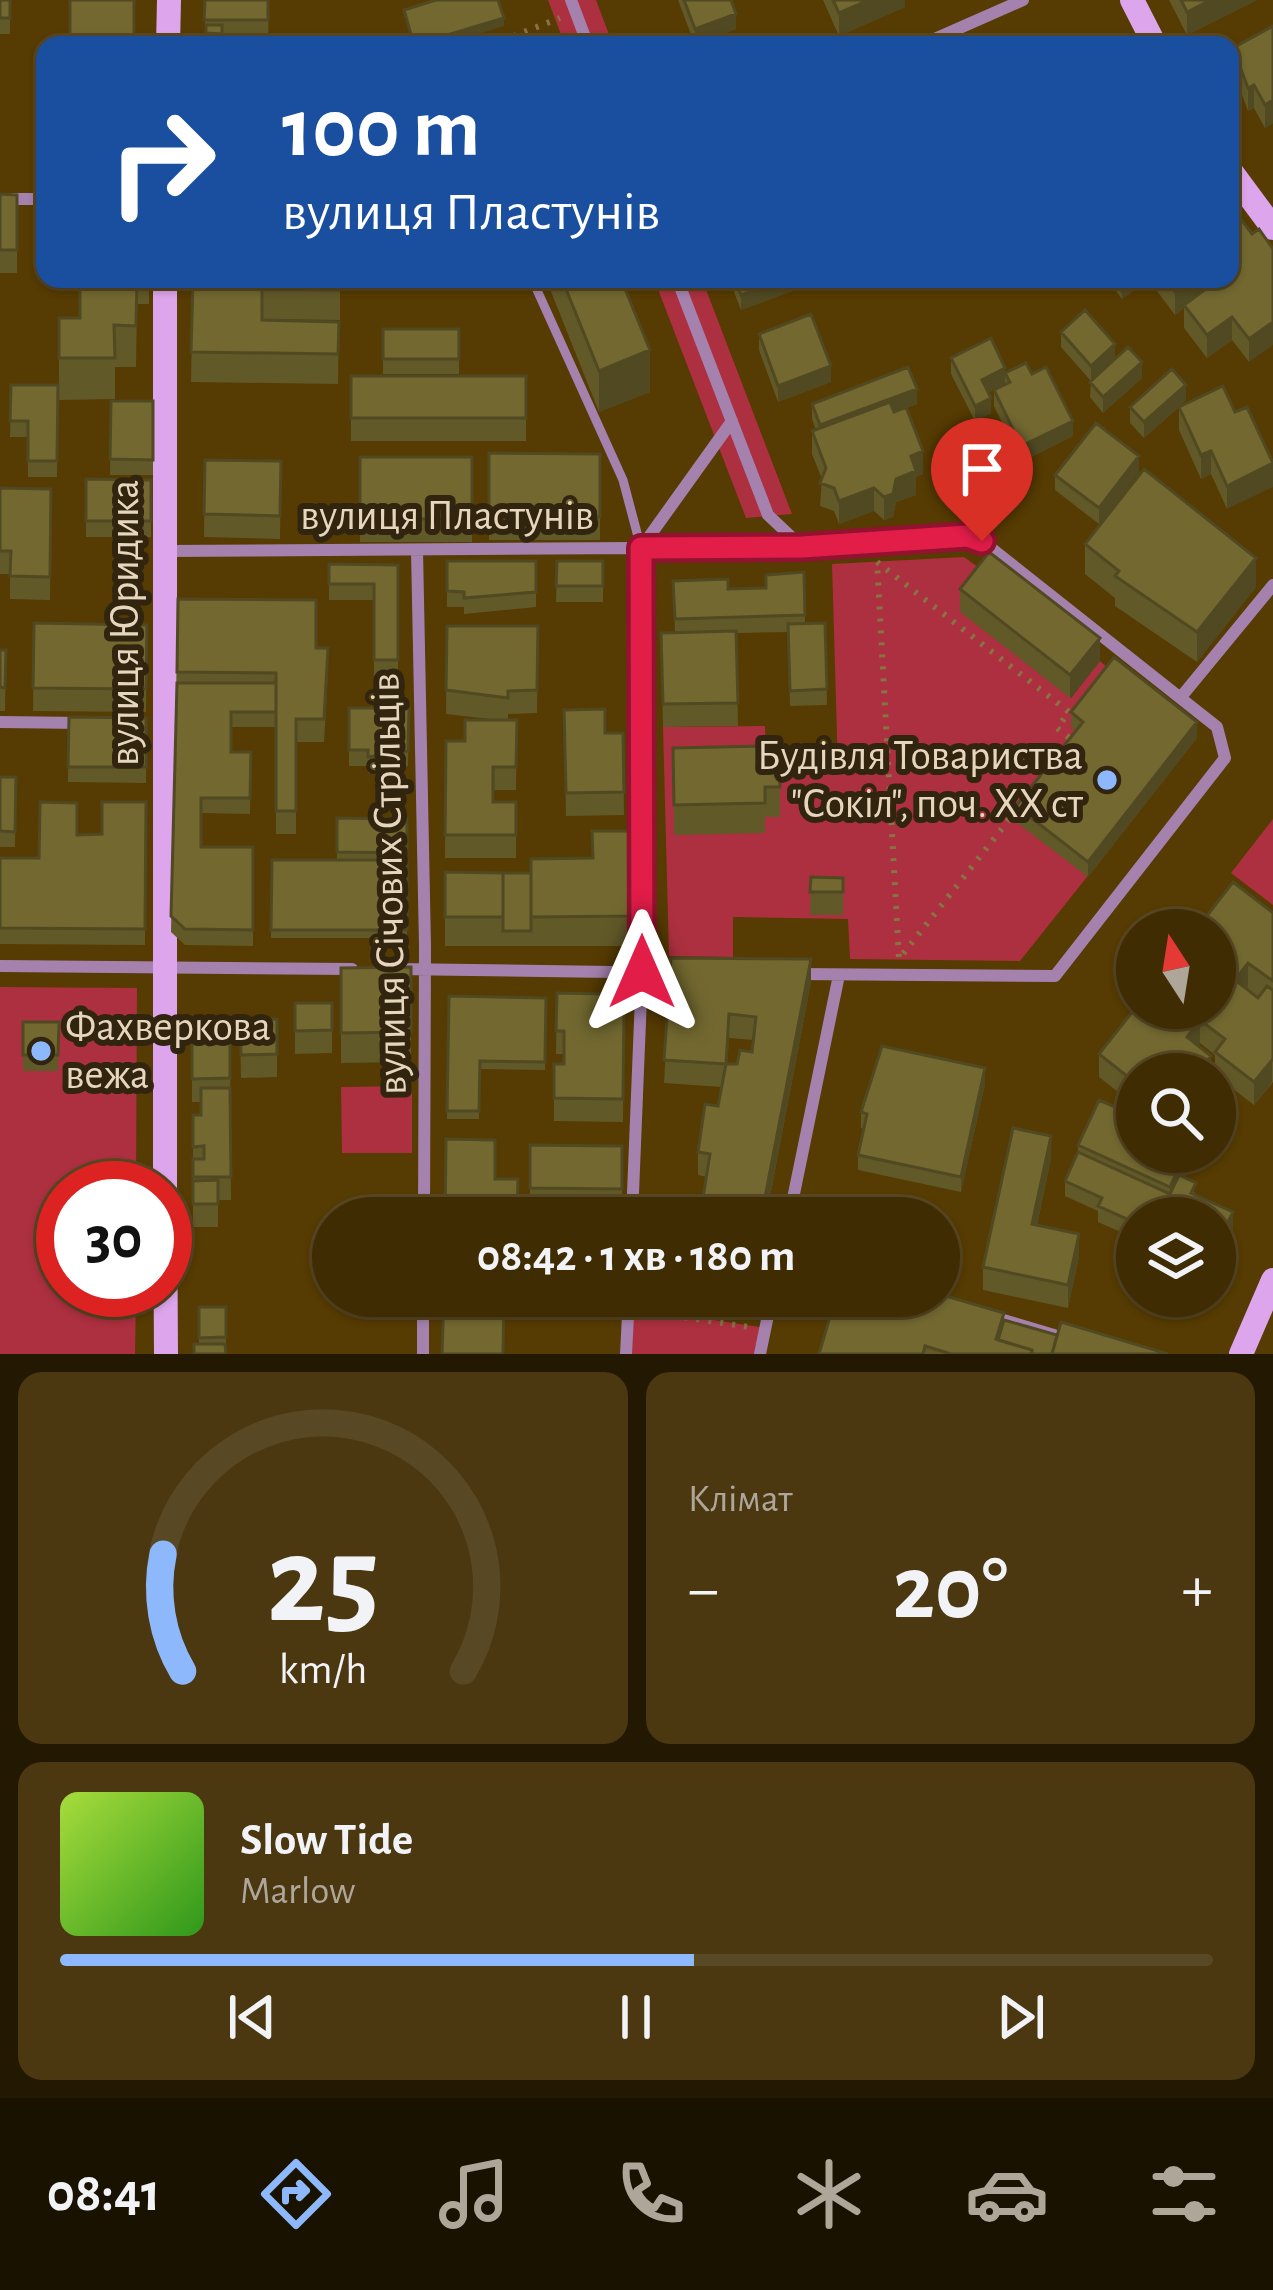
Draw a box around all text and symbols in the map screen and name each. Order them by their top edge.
icon: right [84,84,240,240]
text: 100 m [282,88,480,172]
text: вулиця Пластунів [282,186,660,240]
pin [931,418,1033,541]
icon: arrive [949,436,1015,502]
street label: вулиця Юридика [104,480,146,766]
street label: вулиця Пластунів [300,495,594,537]
street label: вулиця Січових Стрільців [364,672,414,1096]
place label: Будівля Товариства "Сокіл", поч. ХХ ст [757,735,1084,825]
marker: Будівля Товариства "Сокіл", поч. ХХ ст [1094,767,1120,793]
position arrow [579,909,705,1035]
north arrow [1116,909,1236,1029]
map controls [1116,909,1236,1317]
place label: Фахверкова вежа [65,1006,271,1096]
marker: Фахверкова вежа [28,1038,54,1064]
button: search [1116,1053,1236,1173]
speed limit sign: 30 [36,1161,192,1317]
button: layers [1116,1197,1236,1317]
text: 08:42 · 1 хв · 180 m [477,1234,795,1279]
text: Клімат [688,1480,792,1519]
text: 25 [266,1520,379,1645]
text: 20° [892,1545,1008,1635]
text: − [688,1557,719,1623]
text: + [1181,1557,1213,1623]
text: km/h [279,1649,367,1692]
text: Slow Tide [240,1818,413,1863]
text: Marlow [240,1872,355,1911]
icon: previous [219,1984,285,2050]
icon: pause [603,1984,669,2050]
icon: next [988,1984,1054,2050]
icon: directions [254,2152,338,2236]
icon: music [432,2152,516,2236]
icon: phone [609,2152,693,2236]
icon: climate [787,2152,871,2236]
icon: car [965,2152,1049,2236]
icon: filters [1142,2152,1226,2236]
text: 08:41 [47,2167,161,2221]

